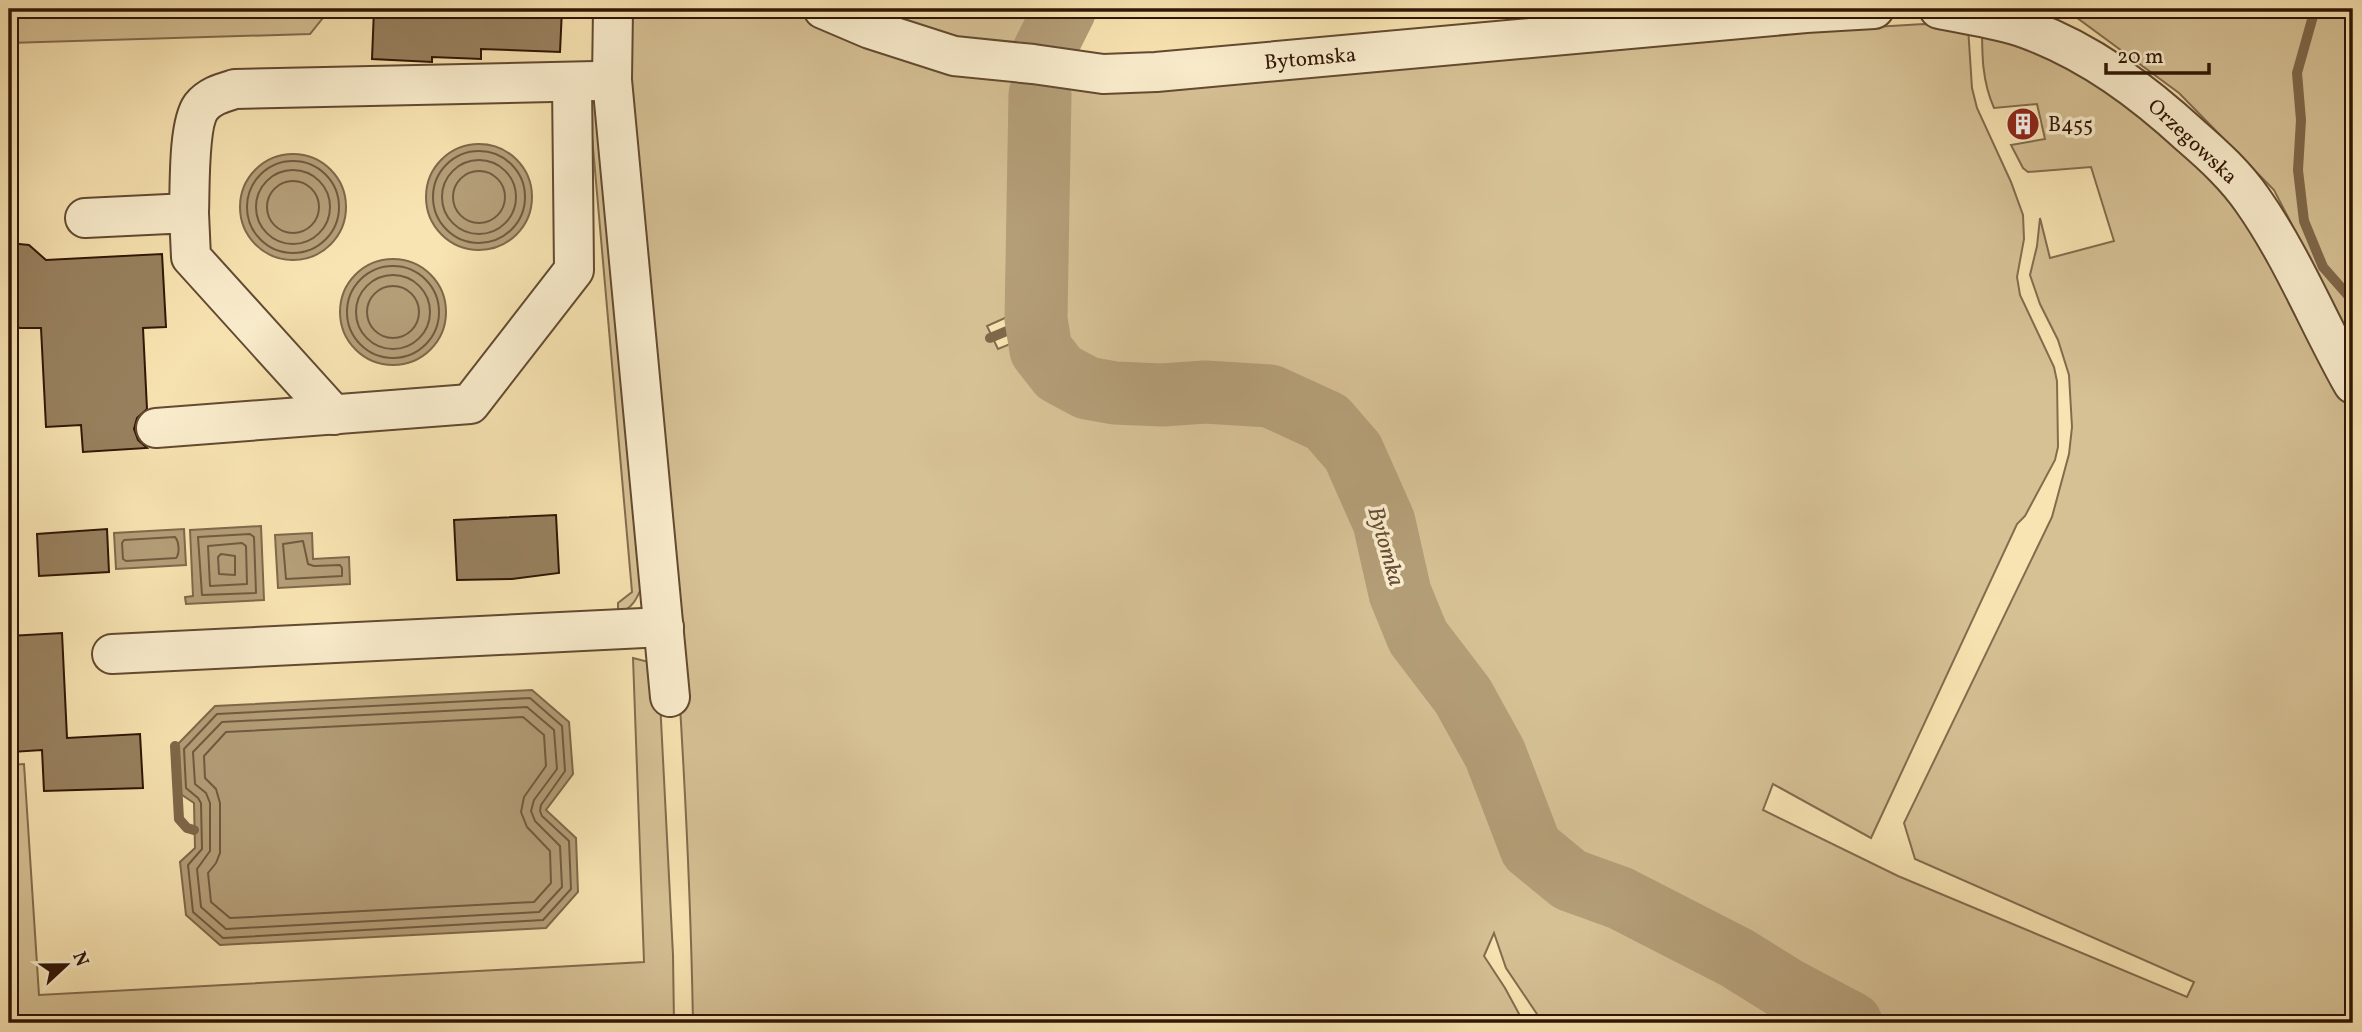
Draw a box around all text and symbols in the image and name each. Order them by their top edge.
scale bar [2106,32,2210,76]
street label: Bytomska [1263,41,1357,78]
text: 20 m [2117,43,2163,72]
street label: Orzegowska [2141,93,2243,191]
building icon: B455 [2004,105,2042,143]
place label: B455 [2048,111,2093,140]
water label: Bytomka [1358,503,1412,590]
north arrow [32,930,102,1000]
text: N [65,948,95,971]

